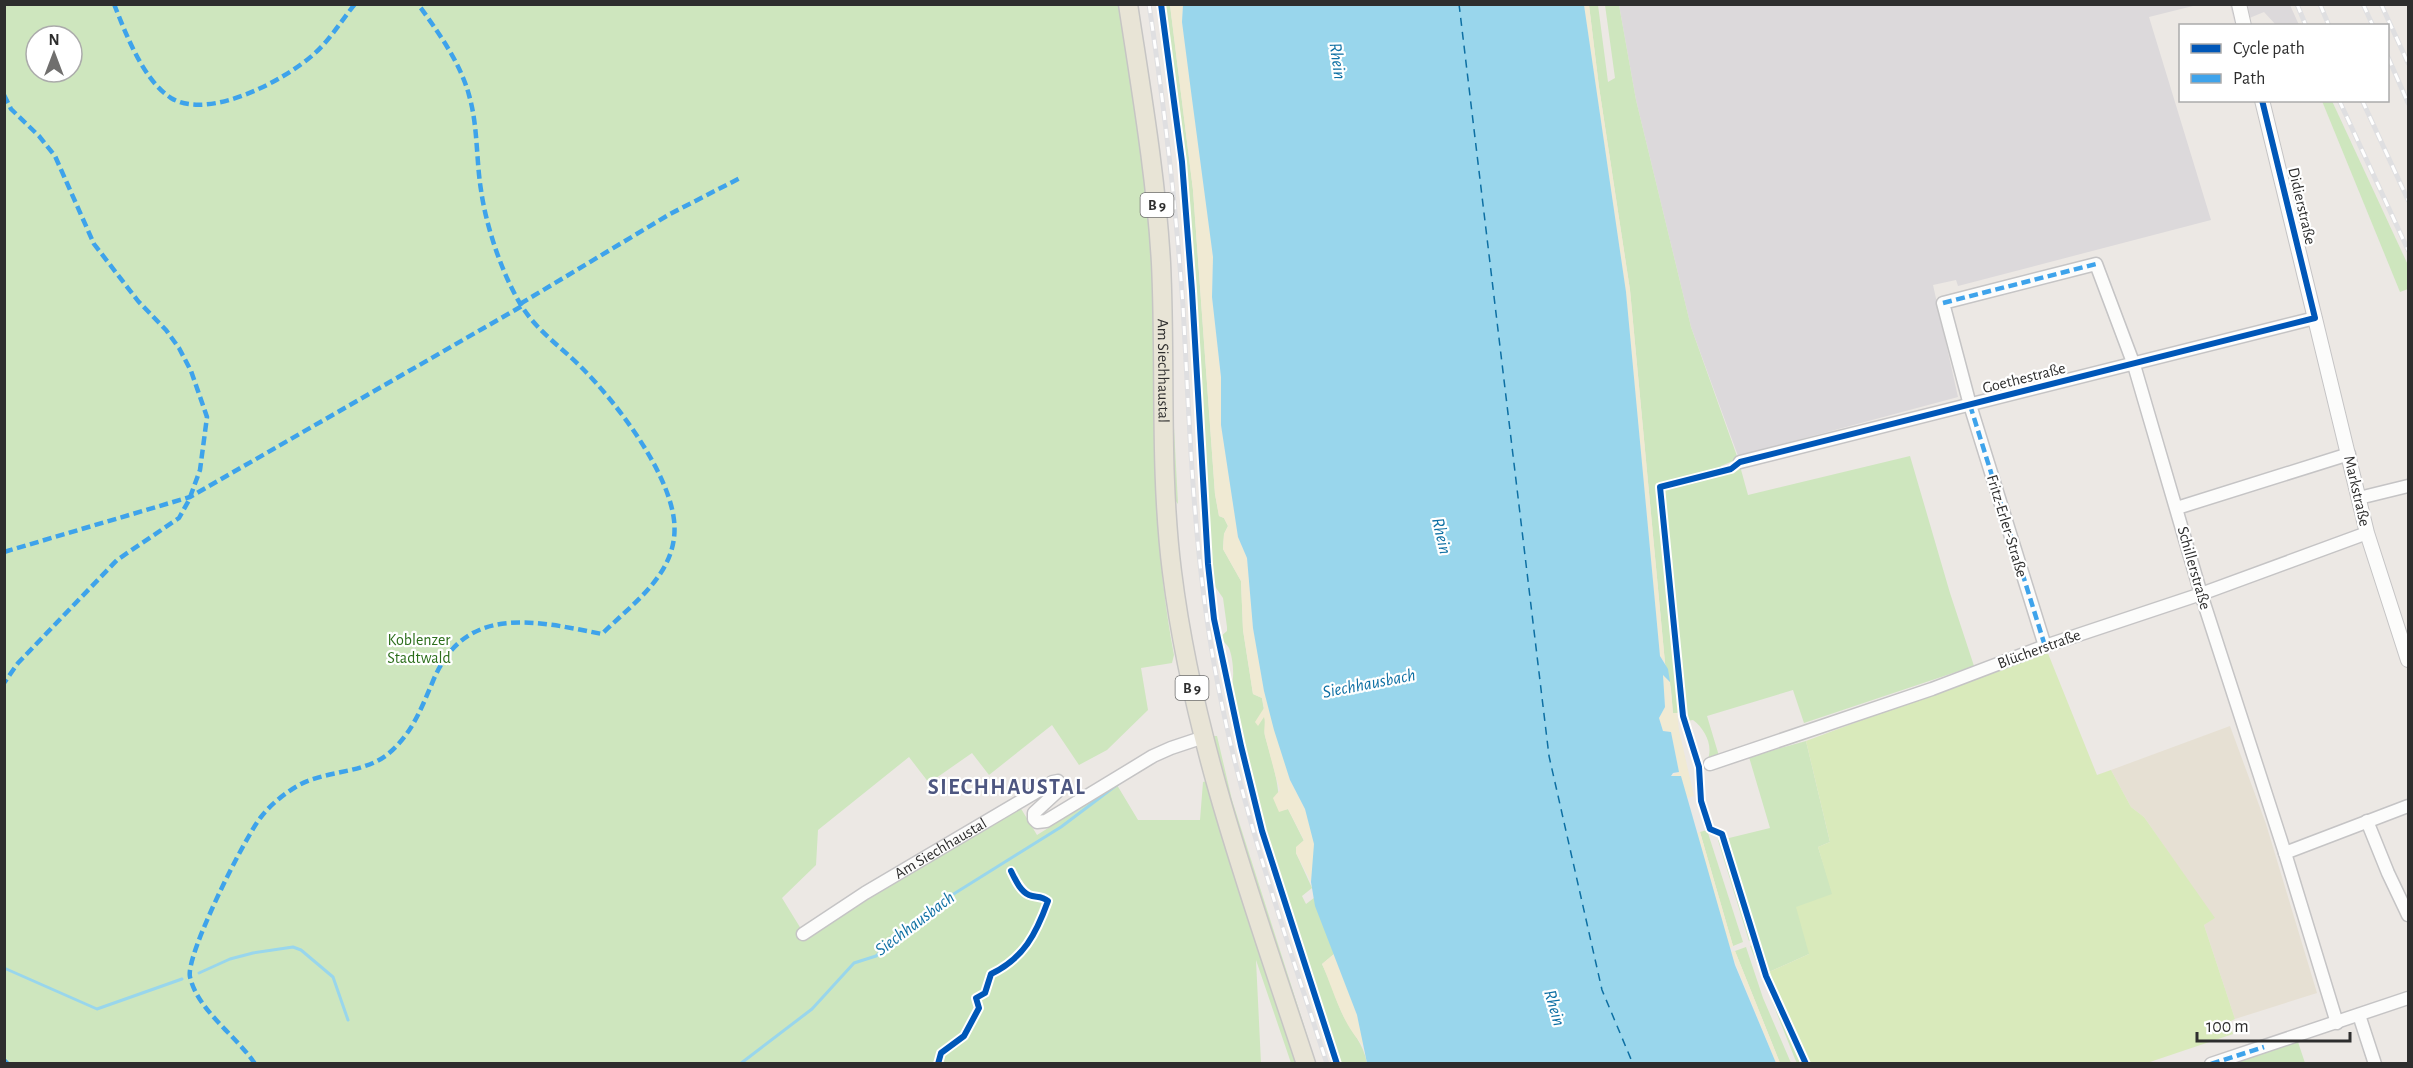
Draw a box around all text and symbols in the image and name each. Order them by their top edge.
north arrow [24,24,84,84]
legend [2179,24,2389,102]
text: N [48,32,60,48]
text: Cycle path [2233,40,2305,58]
water label: Rhein [1326,41,1348,81]
text: Path [2233,70,2265,88]
street label: Didierstraße [2285,166,2319,246]
road number: B 9 [1140,193,1174,217]
street label: Am Siechhaustal [1155,319,1172,423]
street label: Goethestraße [1981,360,2067,396]
street label: Markstraße [2341,454,2373,528]
street label: Fritz-Erler-Straße [1984,473,2030,579]
water label: Rhein [1428,516,1454,556]
street label: Schillerstraße [2174,525,2214,611]
street label: Blücherstraße [1995,627,2083,671]
park label: Koblenzer Stadtwald [387,632,451,666]
water label: Siechhausbach [1321,666,1417,702]
road number: B 9 [1176,676,1208,700]
district label: SIECHHAUSTAL [928,776,1086,798]
street label: Am Siechhaustal [892,815,989,882]
water label: Siechhausbach [872,888,958,960]
water label: Rhein [1540,988,1568,1028]
scale bar [2197,1005,2350,1043]
text: 100 m [2206,1018,2249,1036]

